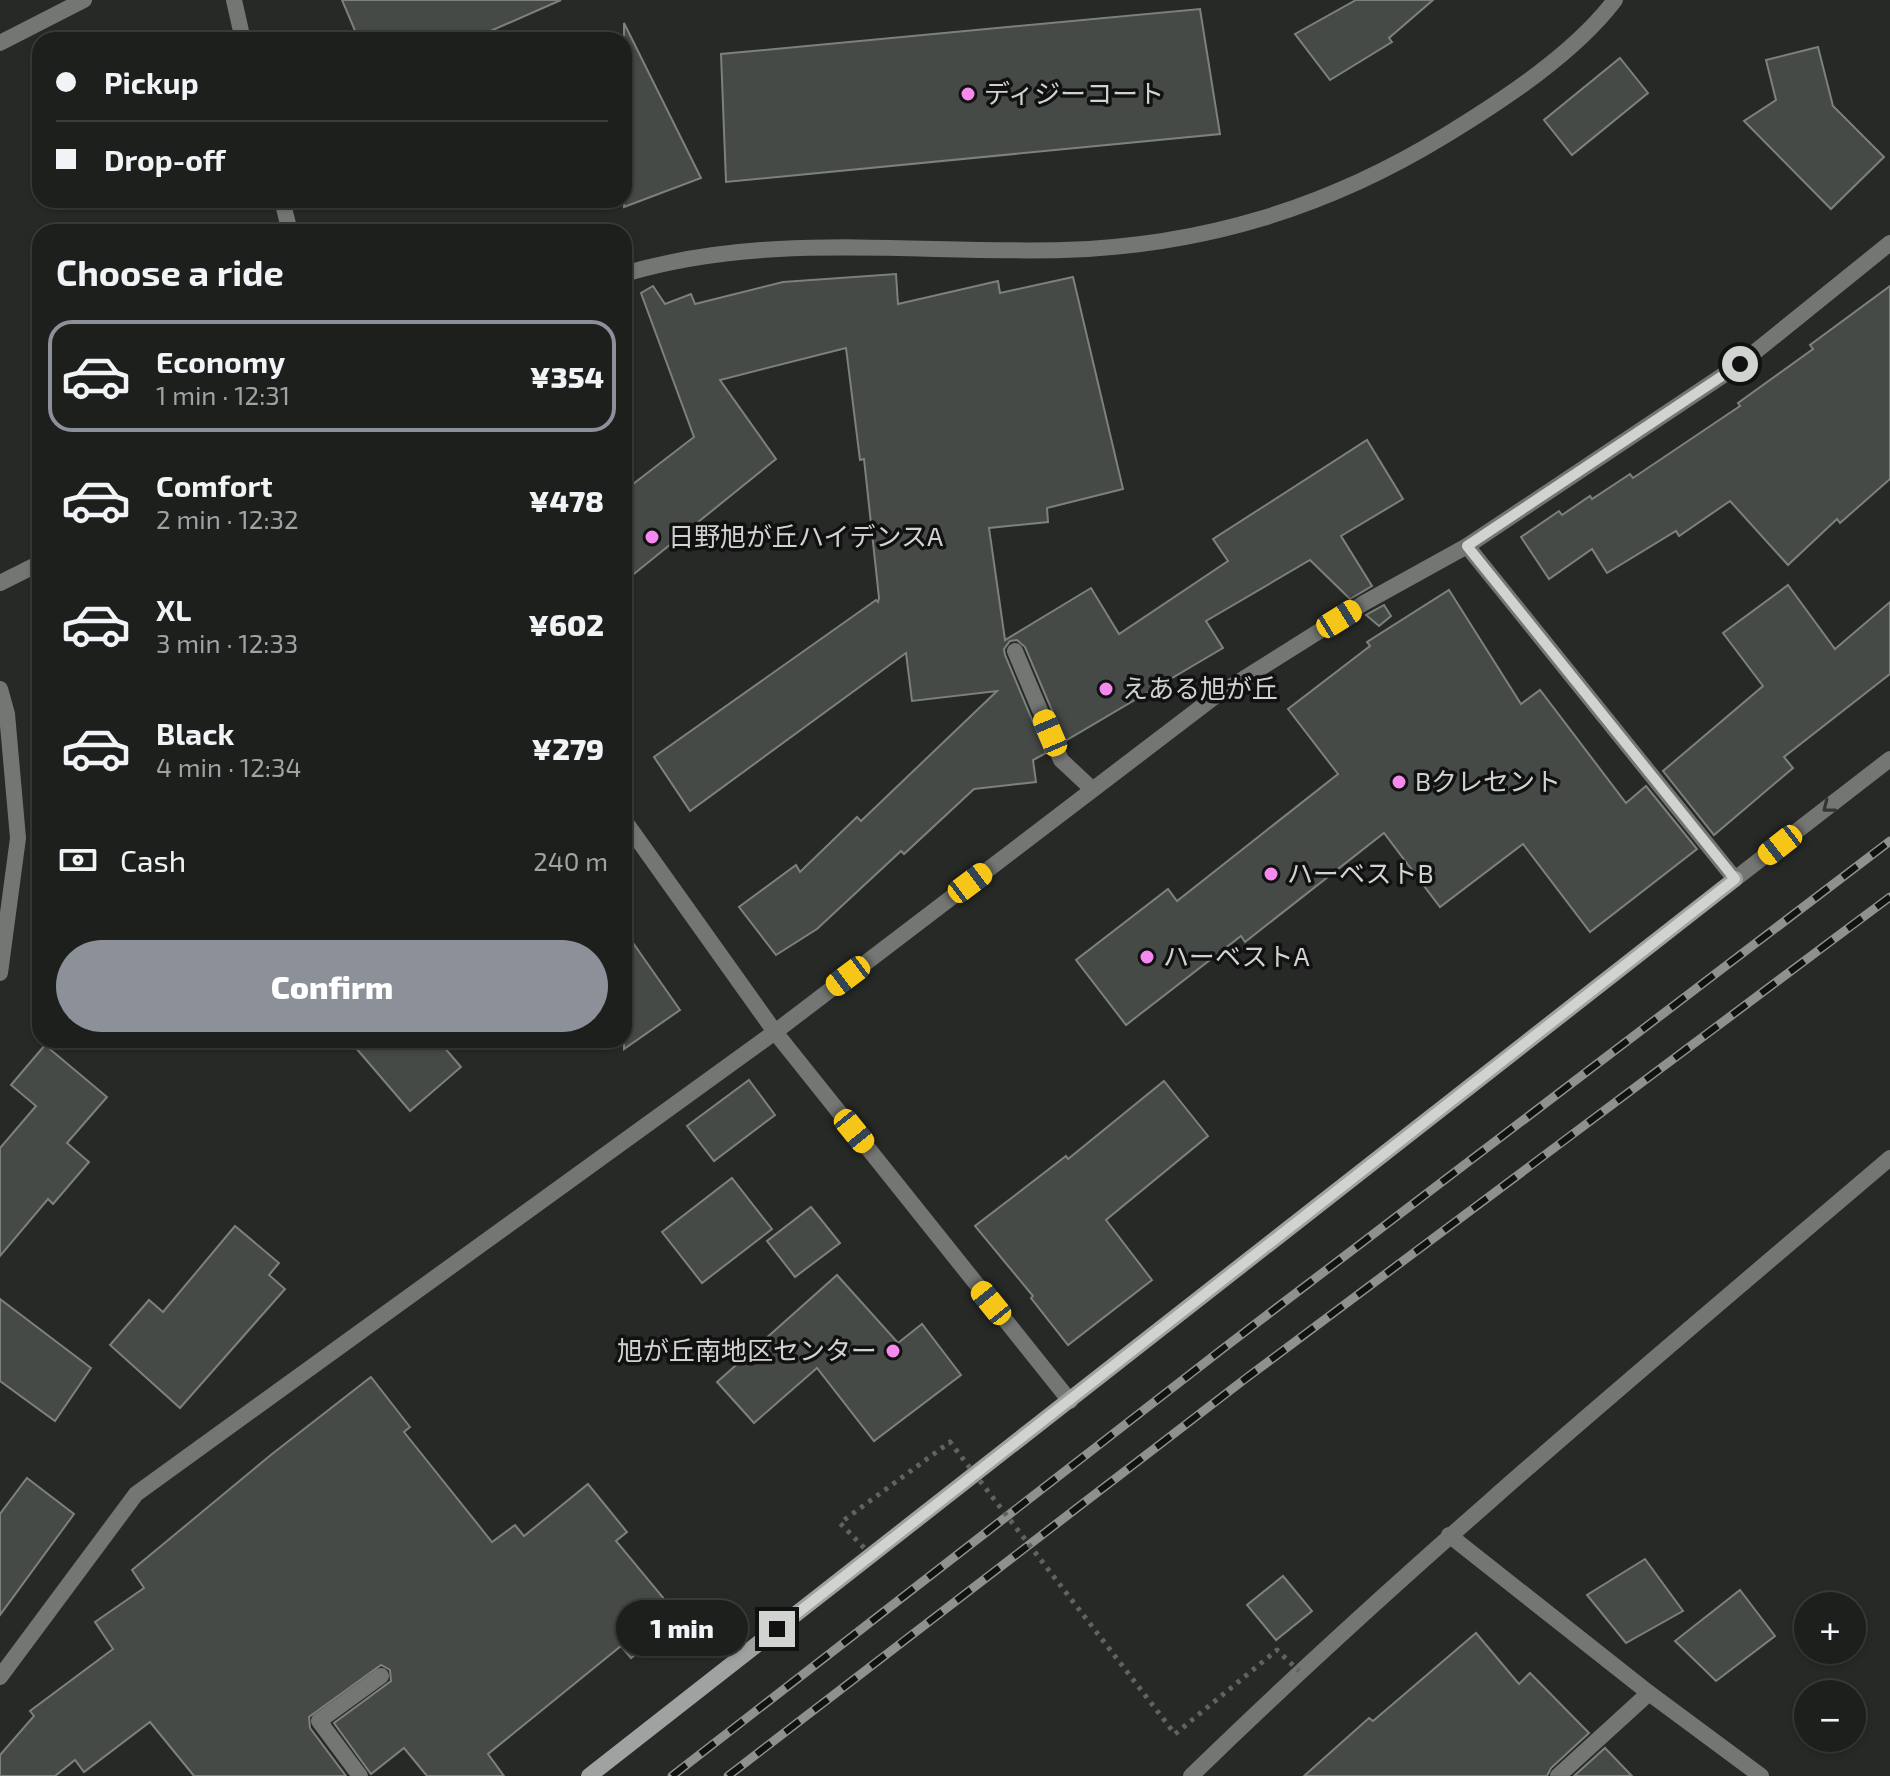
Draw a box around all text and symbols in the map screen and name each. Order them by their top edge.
text: Pickup [104,64,199,100]
place label: ディジーコート [984,77,1164,108]
marker: ディジーコート [959,85,977,103]
text: Drop-off [104,141,226,177]
text: Choose a ride [56,250,284,293]
icon: car [60,340,132,412]
text: Economy [156,343,285,379]
route start [1722,346,1758,382]
text: ¥354 [530,358,604,394]
text: 1 min · 12:31 [156,379,290,410]
icon: car [60,464,132,536]
text: Comfort [156,467,273,503]
text: ¥478 [529,482,604,518]
text: 2 min · 12:32 [156,503,299,534]
place label: 日野旭が丘ハイデンスA [668,520,943,551]
marker: 日野旭が丘ハイデンスA [643,528,661,546]
icon: car [60,588,132,660]
text: XL [156,591,191,627]
car [1312,596,1366,642]
text: ¥602 [528,606,604,642]
text: 3 min · 12:33 [156,627,298,658]
place label: えある旭が丘 [1122,672,1278,703]
marker: えある旭が丘 [1097,680,1115,698]
car [1030,706,1070,760]
icon: car [60,712,132,784]
text: Black [156,715,234,751]
text: ¥279 [532,730,604,766]
text: 4 min · 12:34 [156,751,301,782]
place label: Bクレセント [1415,765,1561,796]
marker: Bクレセント [1390,773,1408,791]
one-way arrow [1823,797,1838,812]
car [1754,821,1806,869]
icon: cash [56,838,100,882]
text: Cash [120,842,186,878]
text: 240 m [533,845,608,876]
place label: ハーベストB [1287,857,1434,888]
car [944,859,996,907]
marker: ハーベストB [1262,865,1280,883]
button: Confirm [56,940,608,1032]
place label: ハーベストA [1163,940,1310,971]
marker: ハーベストA [1138,948,1156,966]
car [822,952,874,1000]
car [830,1105,878,1157]
car [967,1277,1015,1329]
place label: 旭が丘南地区センター [617,1334,877,1365]
marker: 旭が丘南地区センター [884,1342,902,1360]
map controls [1794,1592,1866,1752]
button: + [1794,1592,1866,1664]
callout: 1 min [617,1601,749,1657]
route end [759,1611,795,1647]
text: 1 min [650,1612,714,1643]
button: − [1794,1680,1866,1752]

